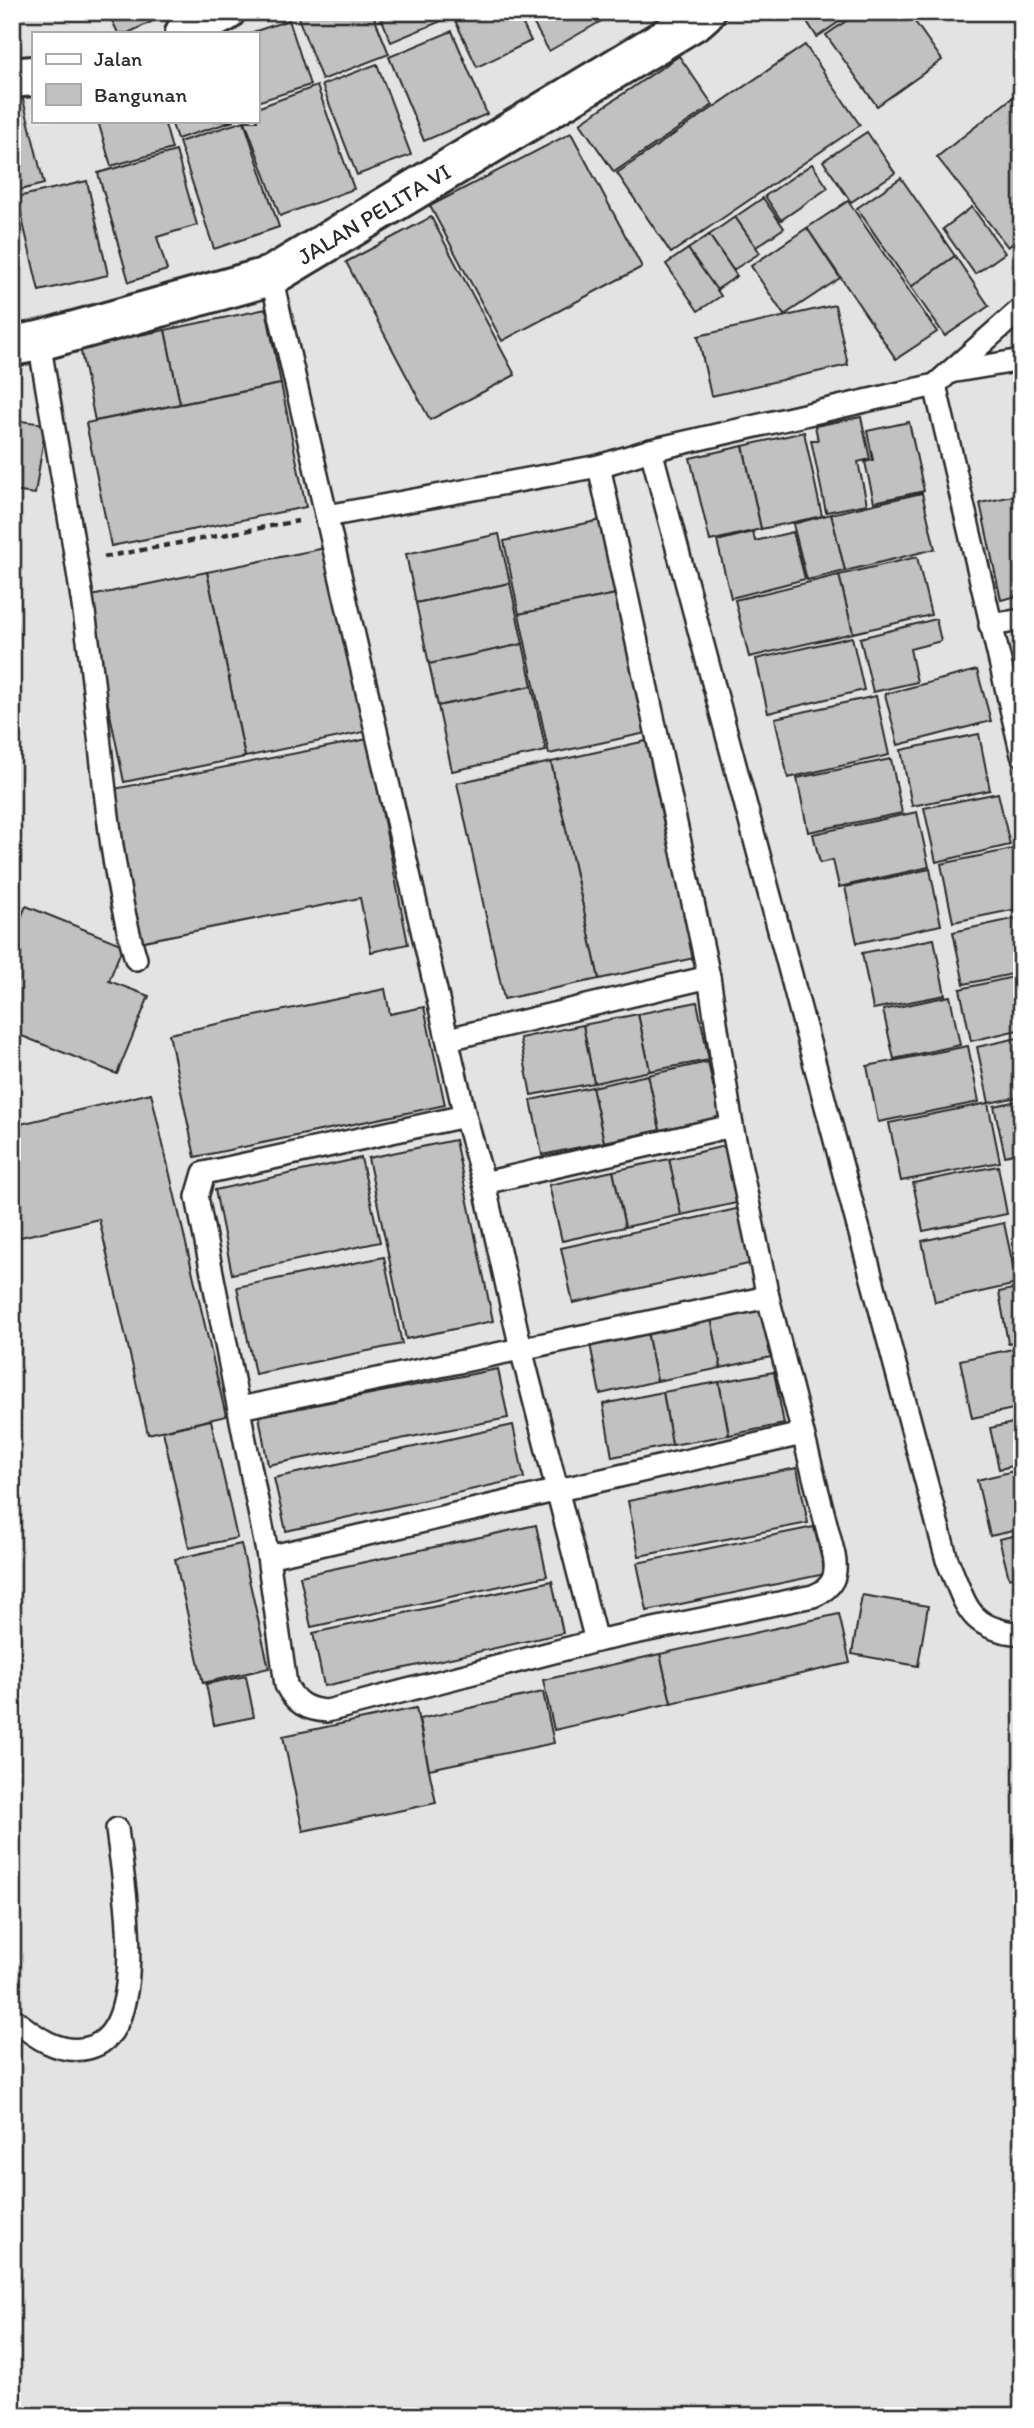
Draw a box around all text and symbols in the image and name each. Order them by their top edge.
legend [32,32,259,122]
text: Jalan [94,46,142,71]
text: Bangunan [94,82,187,107]
street label: JALAN PELITA VI [292,157,456,271]

